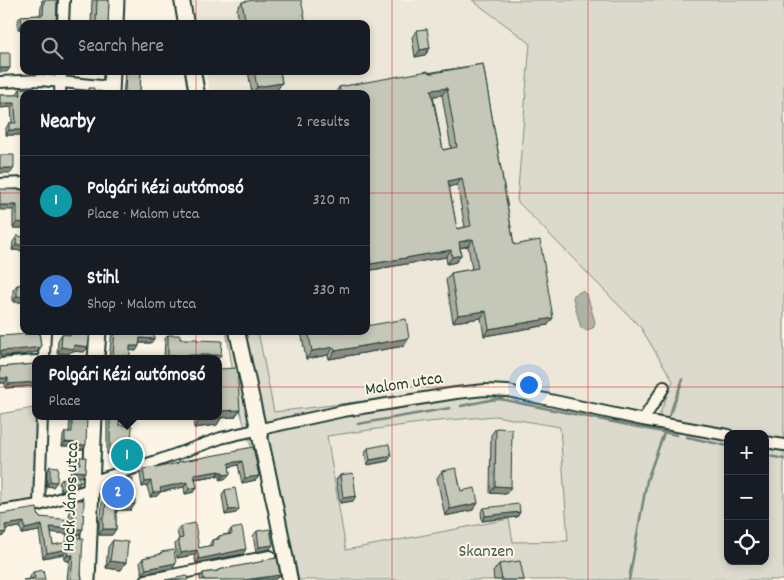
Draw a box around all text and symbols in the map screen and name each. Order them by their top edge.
search box [20,20,370,75]
icon: search [38,34,66,62]
text: Search here [78,34,164,61]
text: Nearby [40,108,95,138]
text: 2 results [296,111,350,134]
text: Polgári Kézi autómosó [87,176,244,203]
text: 1 [54,189,58,212]
text: 320 m [313,189,350,212]
text: Place · Malom utca [87,203,199,226]
text: Stihl [87,266,119,293]
text: 2 [53,279,60,302]
text: 330 m [312,279,350,302]
text: Shop · Malom utca [87,293,196,316]
popup [32,355,222,420]
text: Polgári Kézi autómosó [49,363,205,390]
street label: Malom utca [364,366,445,403]
your location [516,372,542,398]
text: Place [49,390,81,413]
map controls [724,430,769,565]
button: + [724,430,769,475]
pin: 1 [111,436,143,474]
street label: Hock János utca [58,441,86,552]
pin: 2 [102,473,134,511]
button: − [724,475,769,520]
button: locate [724,520,769,565]
park label: Skanzen [458,540,514,565]

